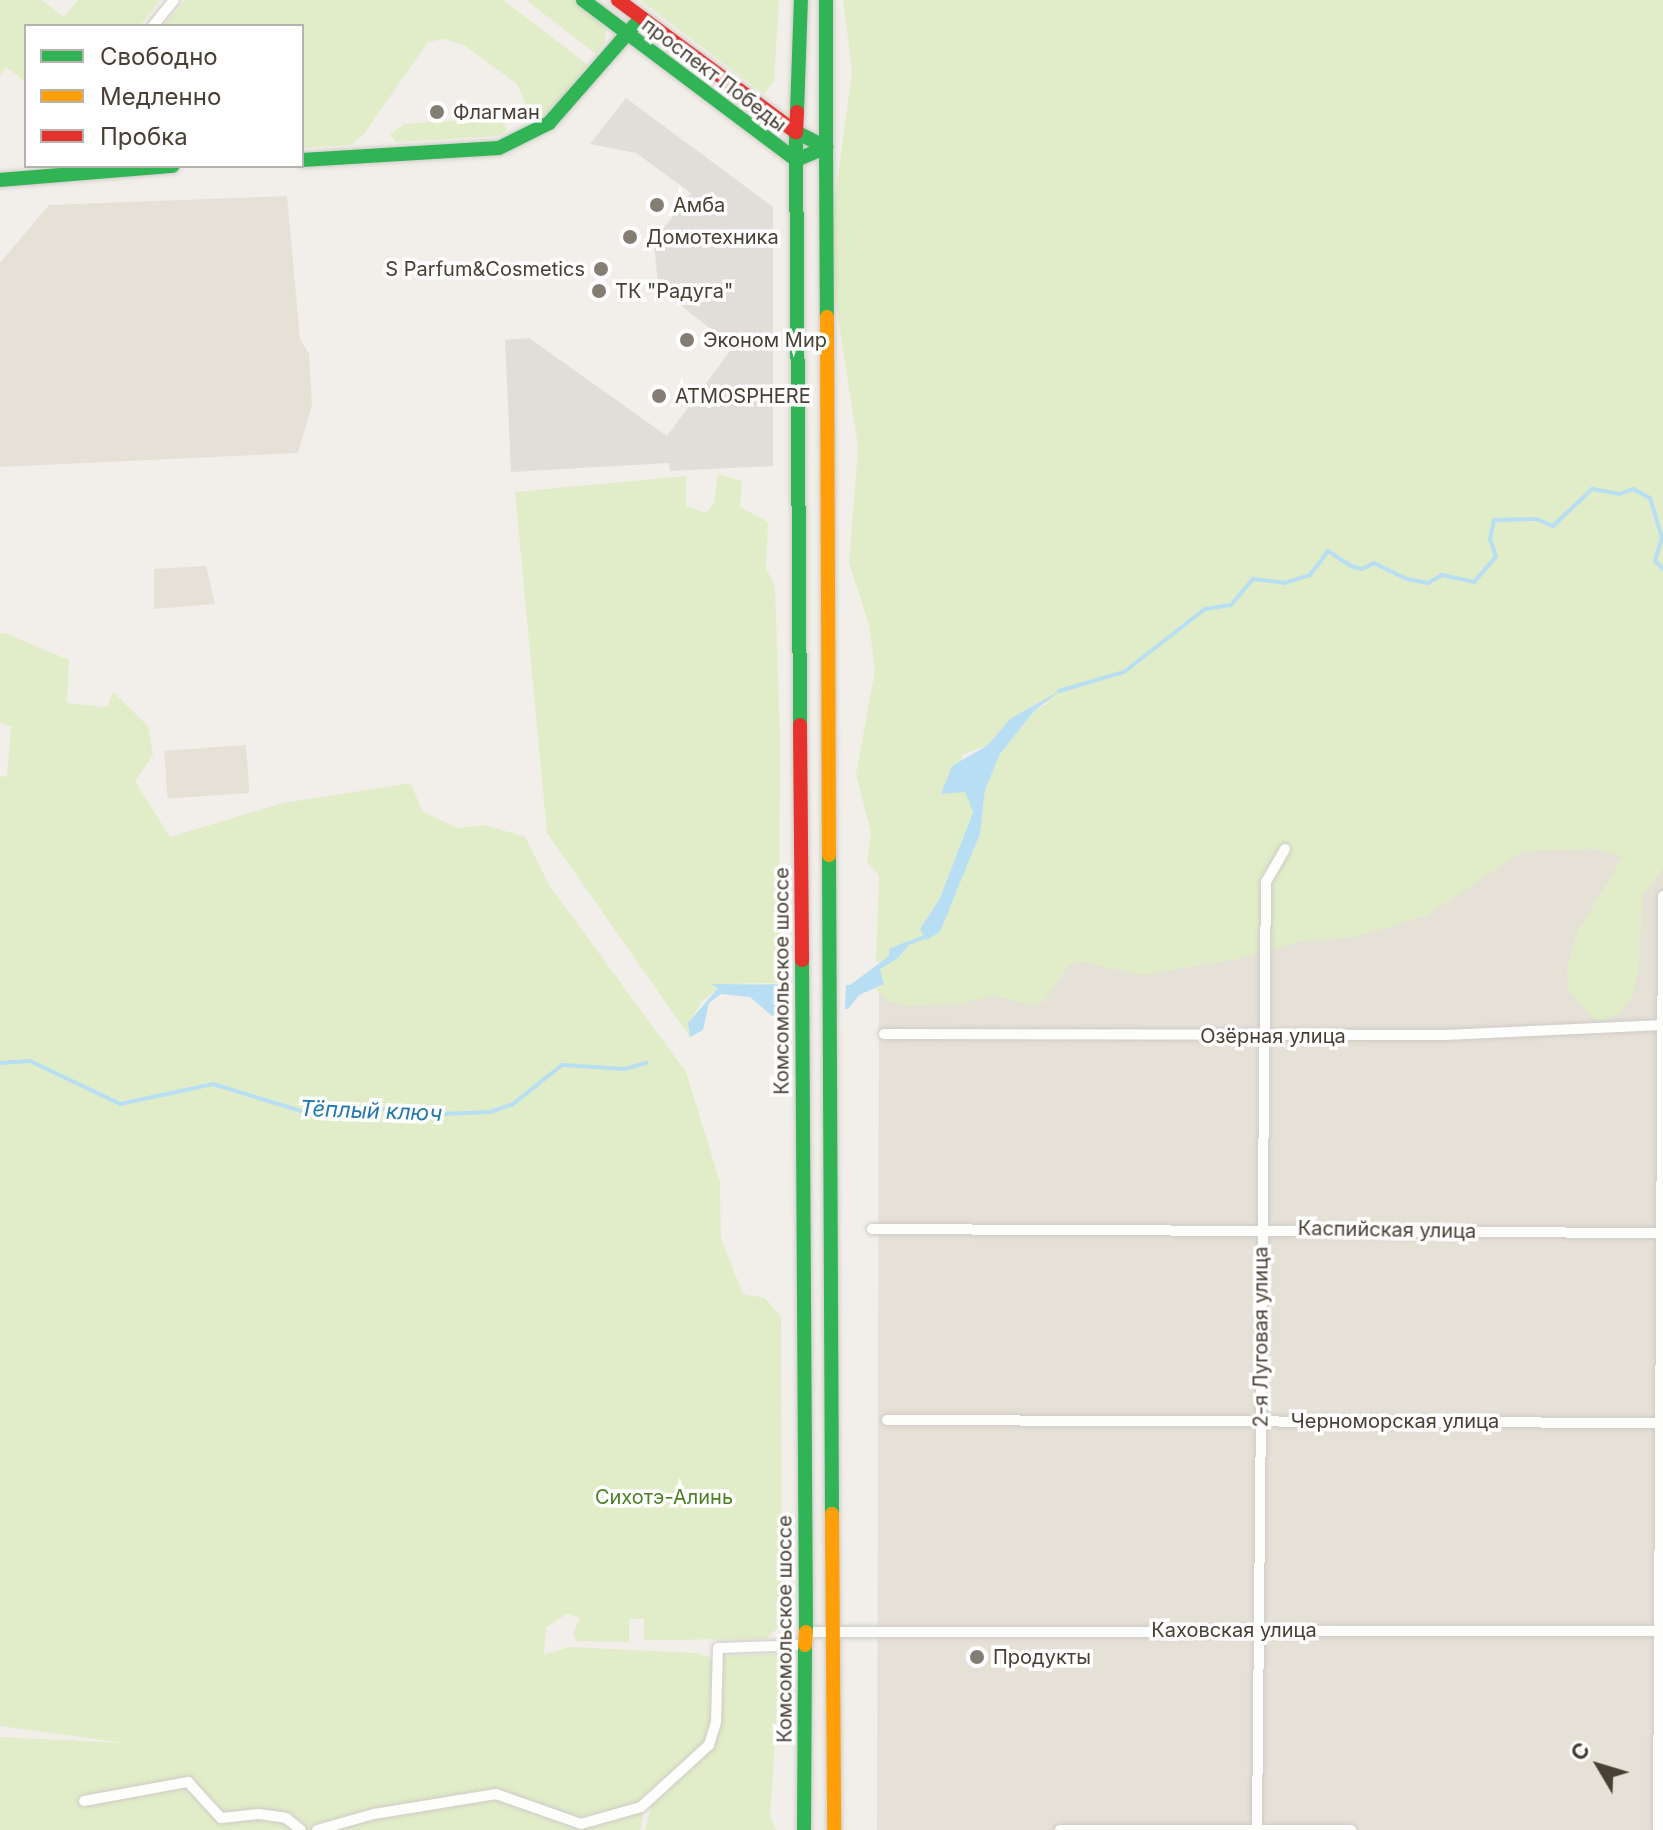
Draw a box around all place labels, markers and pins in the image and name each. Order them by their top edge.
place label: Флагман [453,100,540,124]
marker: Флагман [428,103,446,121]
place label: Амба [673,193,725,217]
marker: Амба [648,196,666,214]
place label: Домотехника [646,225,779,249]
marker: Домотехника [621,228,639,246]
place label: S Parfum&Cosmetics [385,257,585,281]
marker: S Parfum&Cosmetics [592,260,610,278]
place label: ТК "Радуга" [615,279,733,303]
marker: ТК "Радуга" [590,282,608,300]
place label: Эконом Мир [703,328,827,352]
marker: Эконом Мир [678,331,696,349]
place label: ATMOSPHERE [675,384,811,408]
marker: ATMOSPHERE [650,387,668,405]
place label: Продукты [993,1645,1091,1669]
marker: Продукты [968,1648,986,1666]

